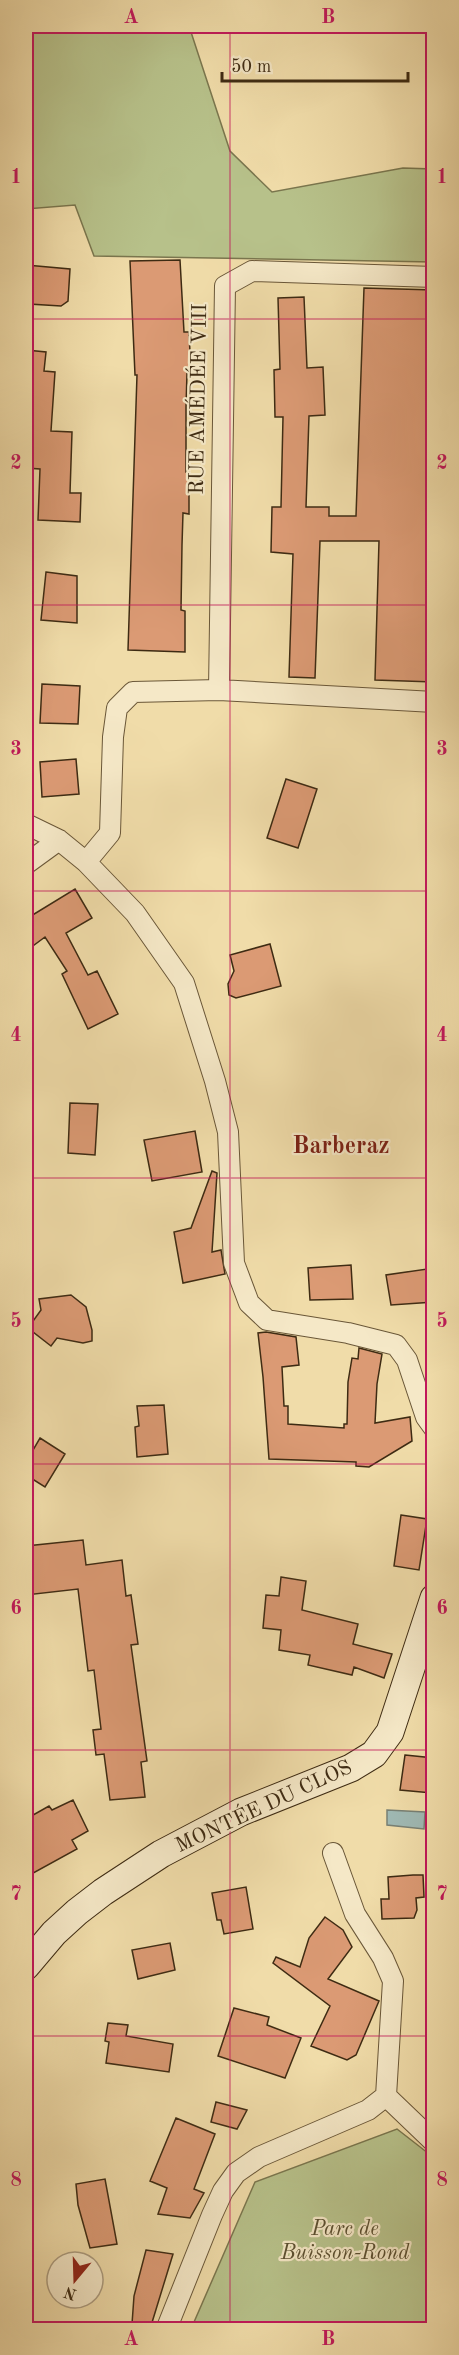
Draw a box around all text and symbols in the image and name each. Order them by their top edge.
text: A [123,8,139,28]
text: B [321,8,335,28]
scale bar [222,45,408,83]
text: 50 m [231,58,271,76]
text: 1 [10,168,22,188]
text: 1 [436,168,448,188]
street label: RUE AMÉDÉE VIII [183,303,211,495]
text: 2 [10,454,22,474]
text: 2 [436,454,448,474]
text: 3 [10,740,22,760]
text: 3 [436,740,448,760]
text: 4 [10,1026,22,1046]
text: 4 [436,1026,448,1046]
district label: Barberaz [292,1135,390,1159]
text: 5 [10,1311,22,1332]
text: 5 [436,1311,448,1332]
text: 6 [10,1599,22,1619]
text: 6 [436,1599,448,1619]
street label: MONTÉE DU CLOS [171,1753,355,1857]
text: 7 [10,1885,22,1905]
text: 7 [436,1885,448,1905]
text: 8 [10,2171,22,2191]
text: 8 [436,2171,448,2191]
park label: Parc de Buisson-Rond [280,2219,410,2264]
north arrow [45,2250,105,2310]
text: N [62,2282,79,2302]
text: A [123,2330,139,2350]
text: B [321,2330,335,2350]

